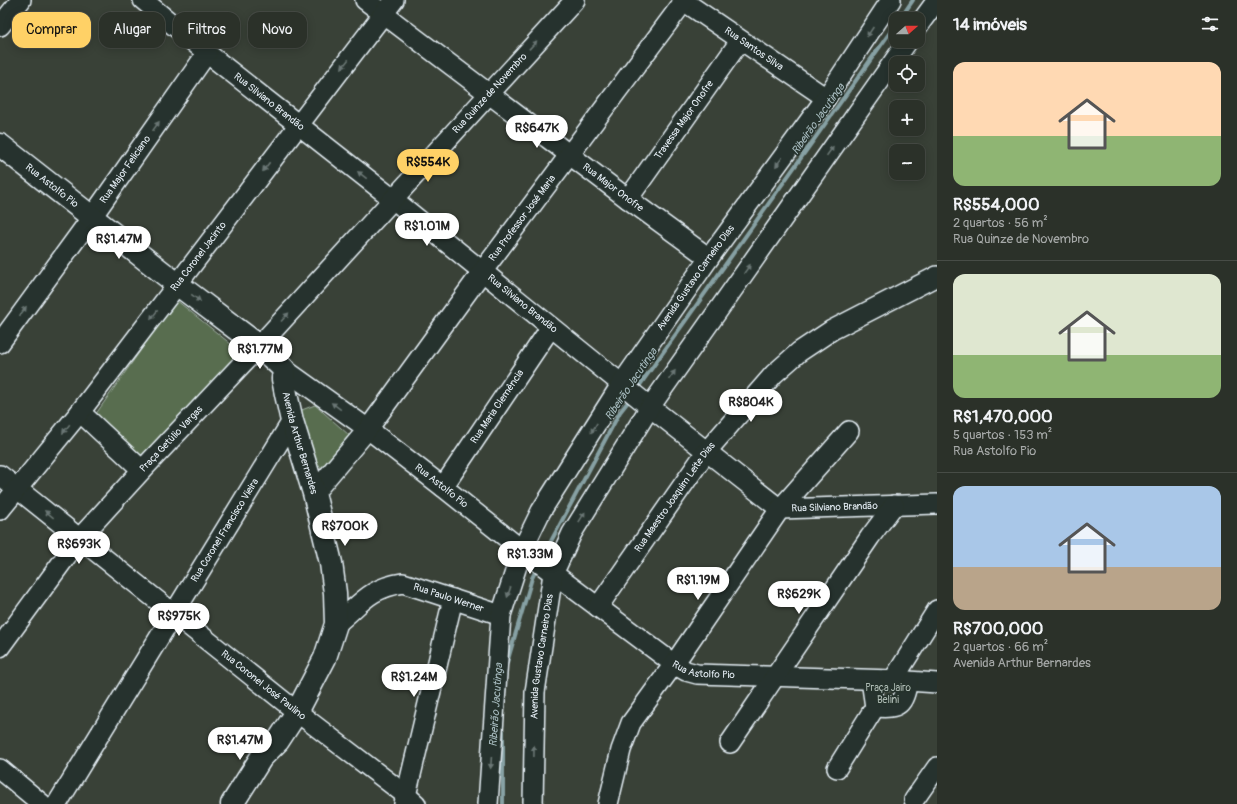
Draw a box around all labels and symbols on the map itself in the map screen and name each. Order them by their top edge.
north arrow [889,12,925,48]
street label: Rua Santos Silva [722,25,786,73]
one-way arrow [866,27,874,38]
one-way arrow [529,40,538,50]
street label: Rua Quinze de Novembro [450,50,530,136]
one-way arrow [340,59,349,70]
street label: Rua Silviano Brandão [231,70,307,134]
street label: Travessa Major Onofre [652,78,716,162]
water label: Ribeirão Jacutinga [789,80,848,157]
pin: R$647K [504,115,570,149]
one-way arrow [152,121,160,131]
street label: Rua Major Feliciano [97,133,154,206]
one-way arrow [826,146,834,157]
pin: R$554K [395,149,461,183]
one-way arrow [775,157,783,167]
street label: Rua Astolfo Pio [23,161,81,211]
street label: Rua Major Onofre [580,161,646,214]
one-way arrow [261,162,270,173]
one-way arrow [356,170,367,179]
street label: Rua Professor José Maria [486,172,558,263]
pin: R$1.01M [390,213,464,247]
street label: Rua Coronel Jacinto [168,219,229,294]
street label: Avenida Gustavo Carneiro Dias [654,222,737,333]
pin: R$1.47M [82,226,156,260]
one-way arrow [743,264,751,274]
street label: Rua Silviano Brandão [485,272,560,336]
one-way arrow [191,294,201,302]
one-way arrow [19,306,27,317]
one-way arrow [149,310,158,321]
one-way arrow [281,312,290,322]
pin: R$1.77M [223,336,297,370]
water label: Ribeirão Jacutinga [602,345,660,422]
street label: Rua Maria Clemência [468,367,527,446]
one-way arrow [668,370,676,381]
pin: R$804K [718,389,784,423]
street label: Avenida Arthur Bernardes [280,390,320,496]
one-way arrow [331,402,341,410]
street label: Praça Getúlio Vargas [137,403,206,474]
one-way arrow [590,422,597,434]
one-way arrow [61,424,70,435]
street label: Rua Maestro Joaquim Leite Dias [632,439,718,555]
street label: Rua Astolfo Pio [412,461,471,511]
street label: Rua Coronel Francisco Vieira [189,476,261,584]
street label: Rua Silviano Brandão [791,500,879,515]
one-way arrow [44,510,55,519]
one-way arrow [578,511,585,523]
pin: R$700K [312,513,378,547]
pin: R$693K [46,531,112,565]
pin: R$1.33M [493,541,567,575]
pin: R$1.19M [661,567,735,601]
street label: Rua Paulo Werner [412,581,486,615]
pin: R$629K [766,581,832,615]
one-way arrow [505,587,511,599]
street label: Avenida Gustavo Carneiro Dias [529,593,556,719]
pin: R$975K [146,603,212,637]
street label: Rua Coronel José Paulino [219,648,309,723]
street label: Rua Astolfo Pio [670,658,735,681]
water label: Ribeirão Jacutinga [487,662,505,747]
pin: R$1.24M [377,664,451,698]
park label: Praça Jairo Belini [865,682,911,706]
pin: R$1.47M [203,727,277,761]
one-way arrow [531,744,537,757]
one-way arrow [488,757,495,769]

